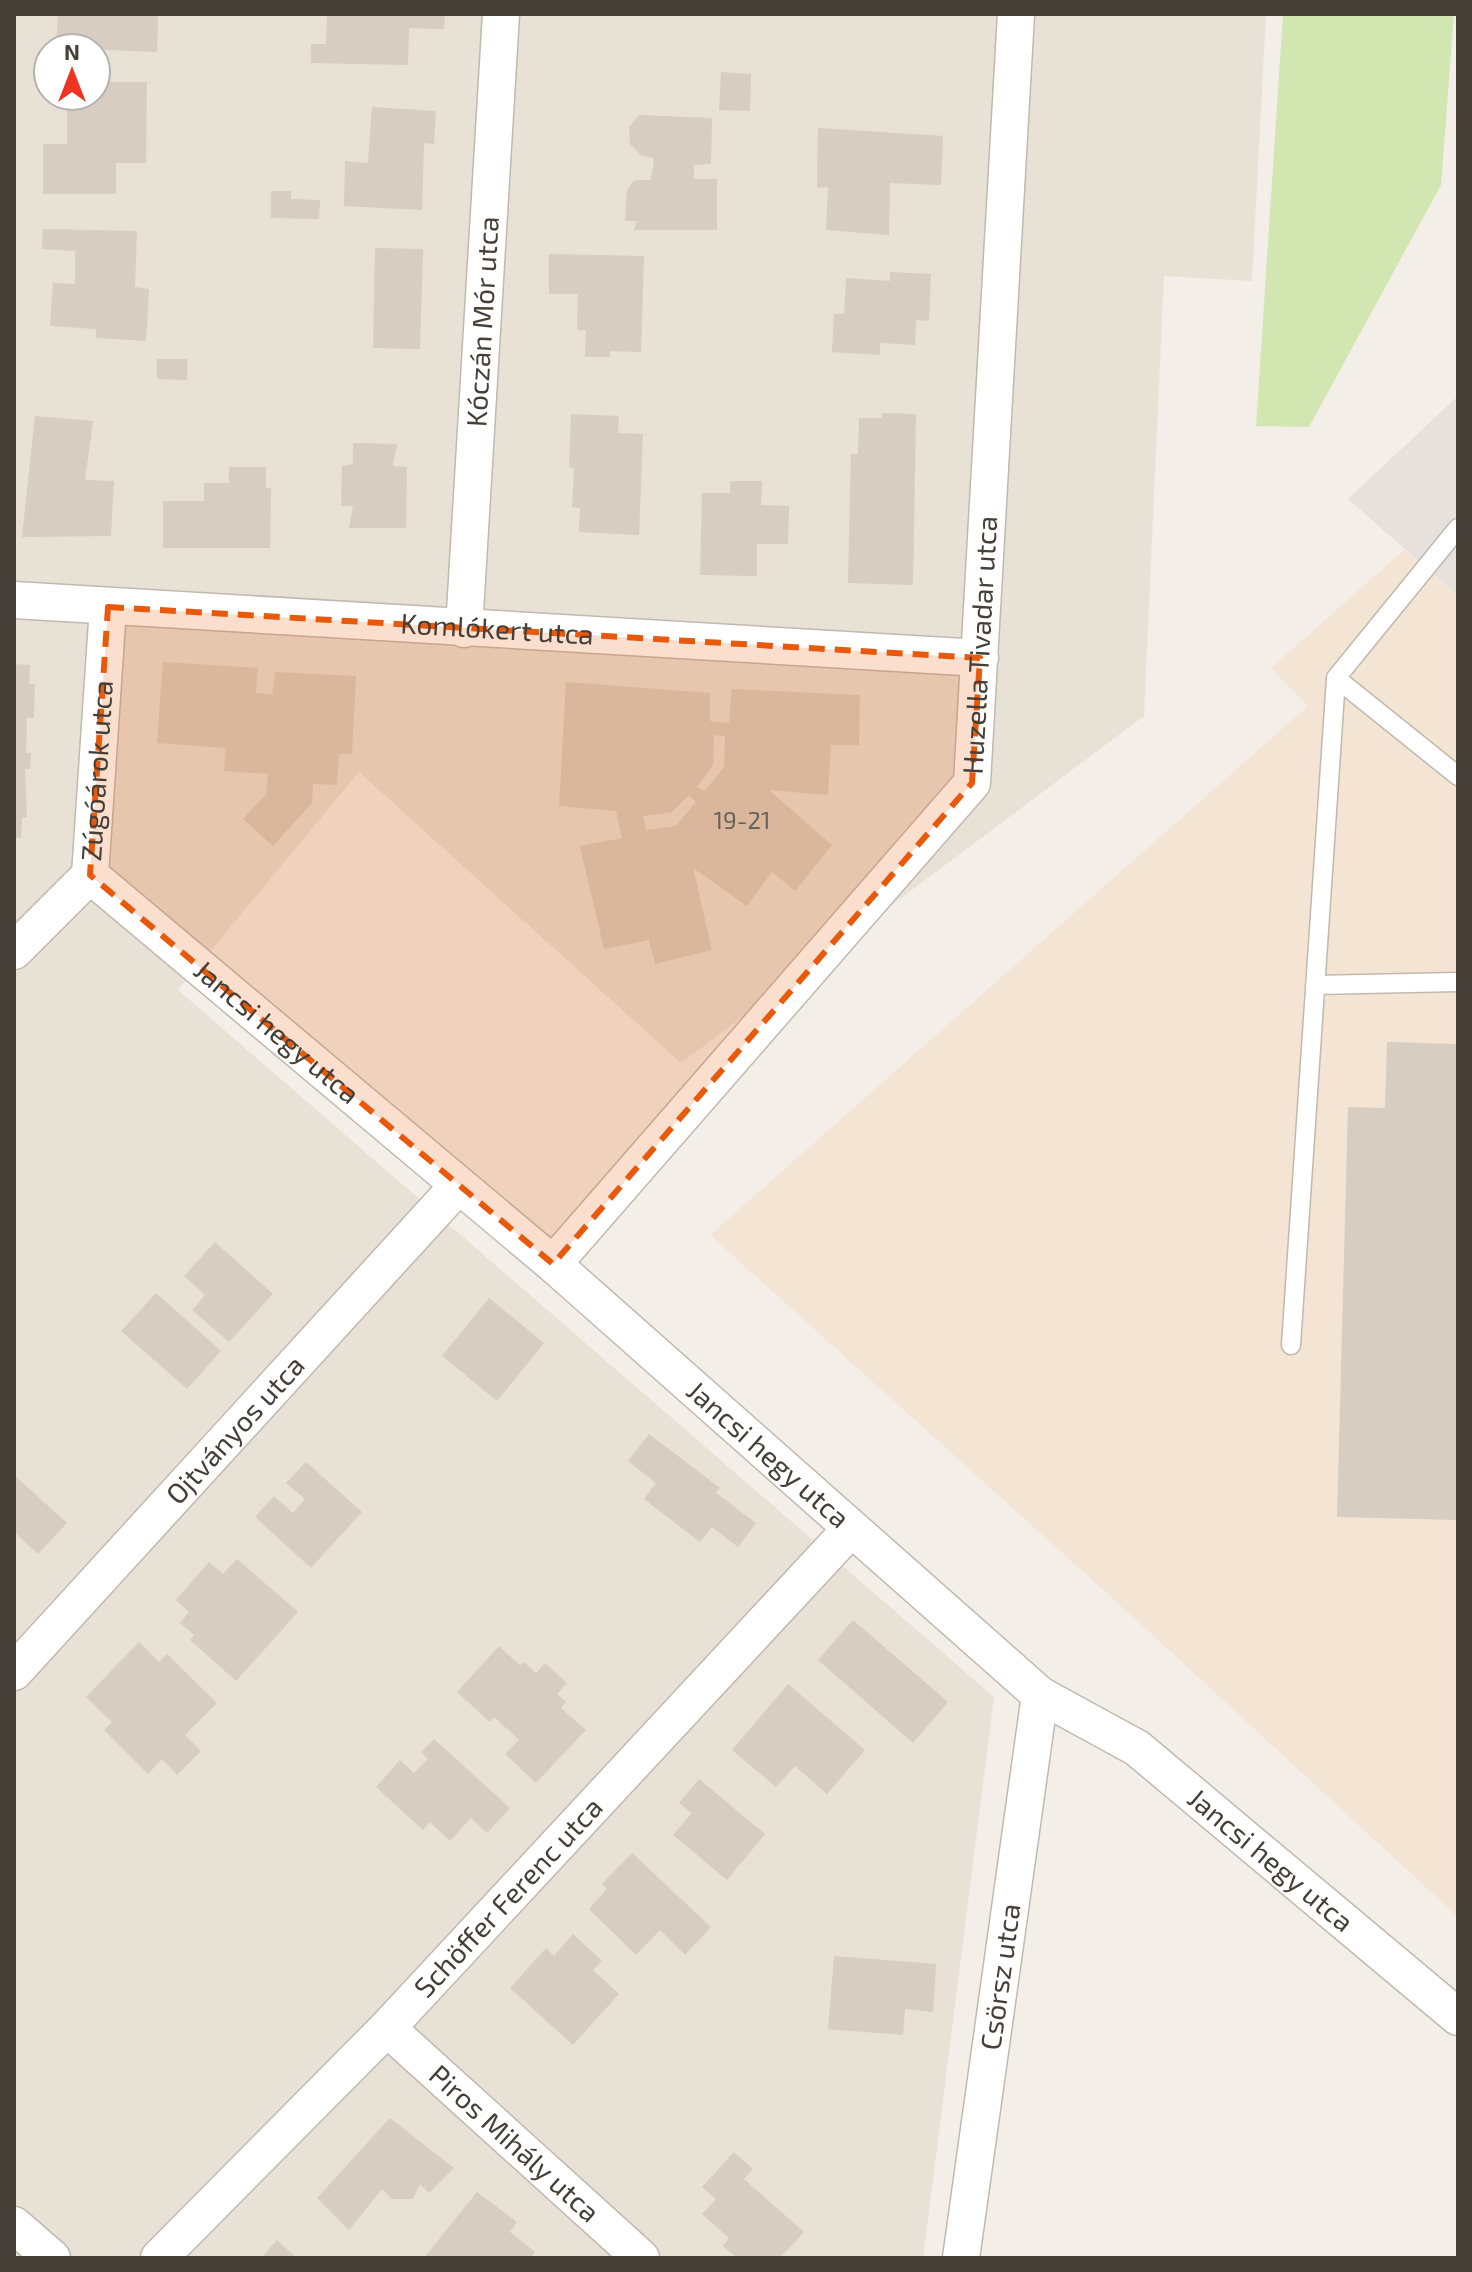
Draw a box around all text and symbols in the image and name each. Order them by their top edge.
north arrow [32,32,112,112]
text: N [64,38,80,64]
street label: Kóczán Mór utca [458,215,505,428]
street label: Huzella Tivadar utca [955,515,1003,775]
street label: Komlókert utca [400,605,595,651]
street label: Zúgóárok utca [73,679,119,862]
house number: 19-21 [713,805,771,834]
street label: Jancsi hegy utca [188,952,367,1110]
street label: Ojtványos utca [158,1348,311,1511]
street label: Jancsi hegy utca [681,1373,857,1534]
street label: Jancsi hegy utca [1182,1780,1361,1938]
street label: Schöffer Ferenc utca [406,1790,609,2004]
street label: Csörsz utca [972,1901,1027,2052]
street label: Piros Mihály utca [423,2057,607,2228]

